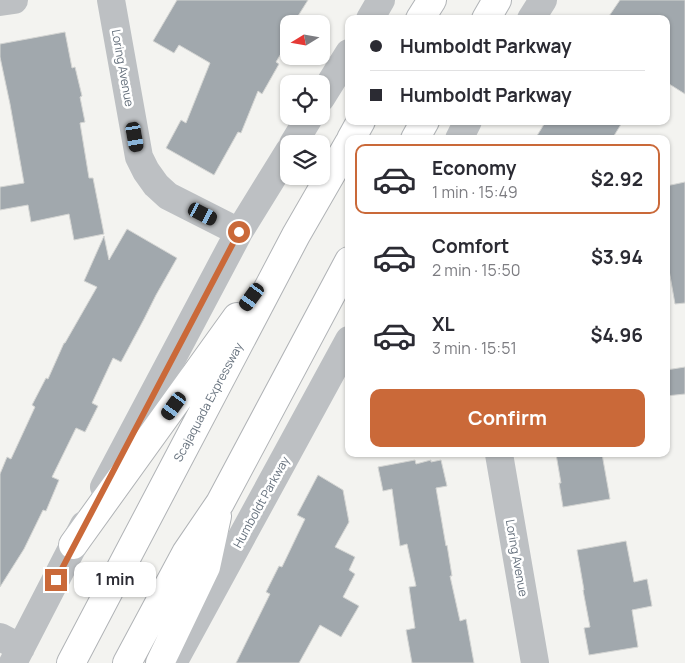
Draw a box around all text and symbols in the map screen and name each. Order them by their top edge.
north arrow [280,15,330,65]
map controls [280,15,330,185]
street label: Loring Avenue [108,28,138,108]
text: Humboldt Parkway [400,33,572,59]
button: locate [280,75,330,125]
text: Humboldt Parkway [400,82,572,108]
car [125,121,144,153]
button: layers [280,135,330,185]
text: Economy [432,155,516,181]
icon: car [372,157,417,202]
text: $2.92 [591,166,643,192]
text: 1 min · 15:49 [432,181,518,203]
car [186,201,219,227]
route start [228,221,250,243]
text: Comfort [432,233,509,259]
icon: car [372,235,417,280]
text: $3.94 [591,244,643,270]
text: 2 min · 15:50 [432,259,520,281]
car [237,280,266,314]
text: XL [432,311,455,337]
icon: car [372,313,417,358]
text: $4.96 [591,322,643,348]
text: 3 min · 15:51 [432,337,517,359]
street label: Scajaquada Expressway [169,339,247,465]
car [159,389,188,423]
button: Confirm [370,389,645,447]
street label: Humboldt Parkway [229,453,294,551]
street label: Loring Avenue [502,518,532,598]
callout: 1 min [74,562,156,598]
text: 1 min [95,568,135,590]
route end [45,569,67,591]

